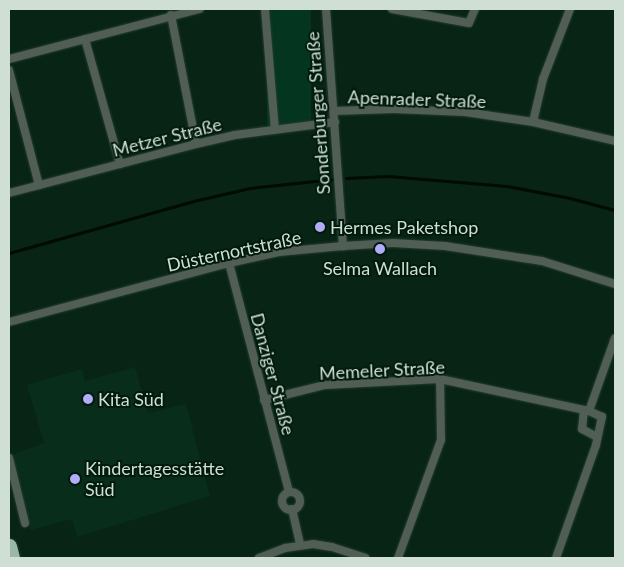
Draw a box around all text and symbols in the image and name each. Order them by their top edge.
street label: Sonderburger Straße [302,31,334,195]
street label: Apenrader Straße [347,86,487,112]
street label: Metzer Straße [110,113,224,161]
place label: Hermes Paketshop [330,216,478,238]
marker: Hermes Paketshop [314,221,326,233]
street label: Düsternortstraße [165,226,303,276]
marker: Selma Wallach [374,243,386,255]
place label: Selma Wallach [323,257,437,279]
street label: Danziger Straße [246,310,300,438]
street label: Memeler Straße [318,356,446,384]
place label: Kita Süd [98,388,164,410]
marker: Kita Süd [82,393,94,405]
place label: Kindertagesstätte Süd [85,458,224,500]
marker: Kindertagesstätte Süd [69,473,81,485]

